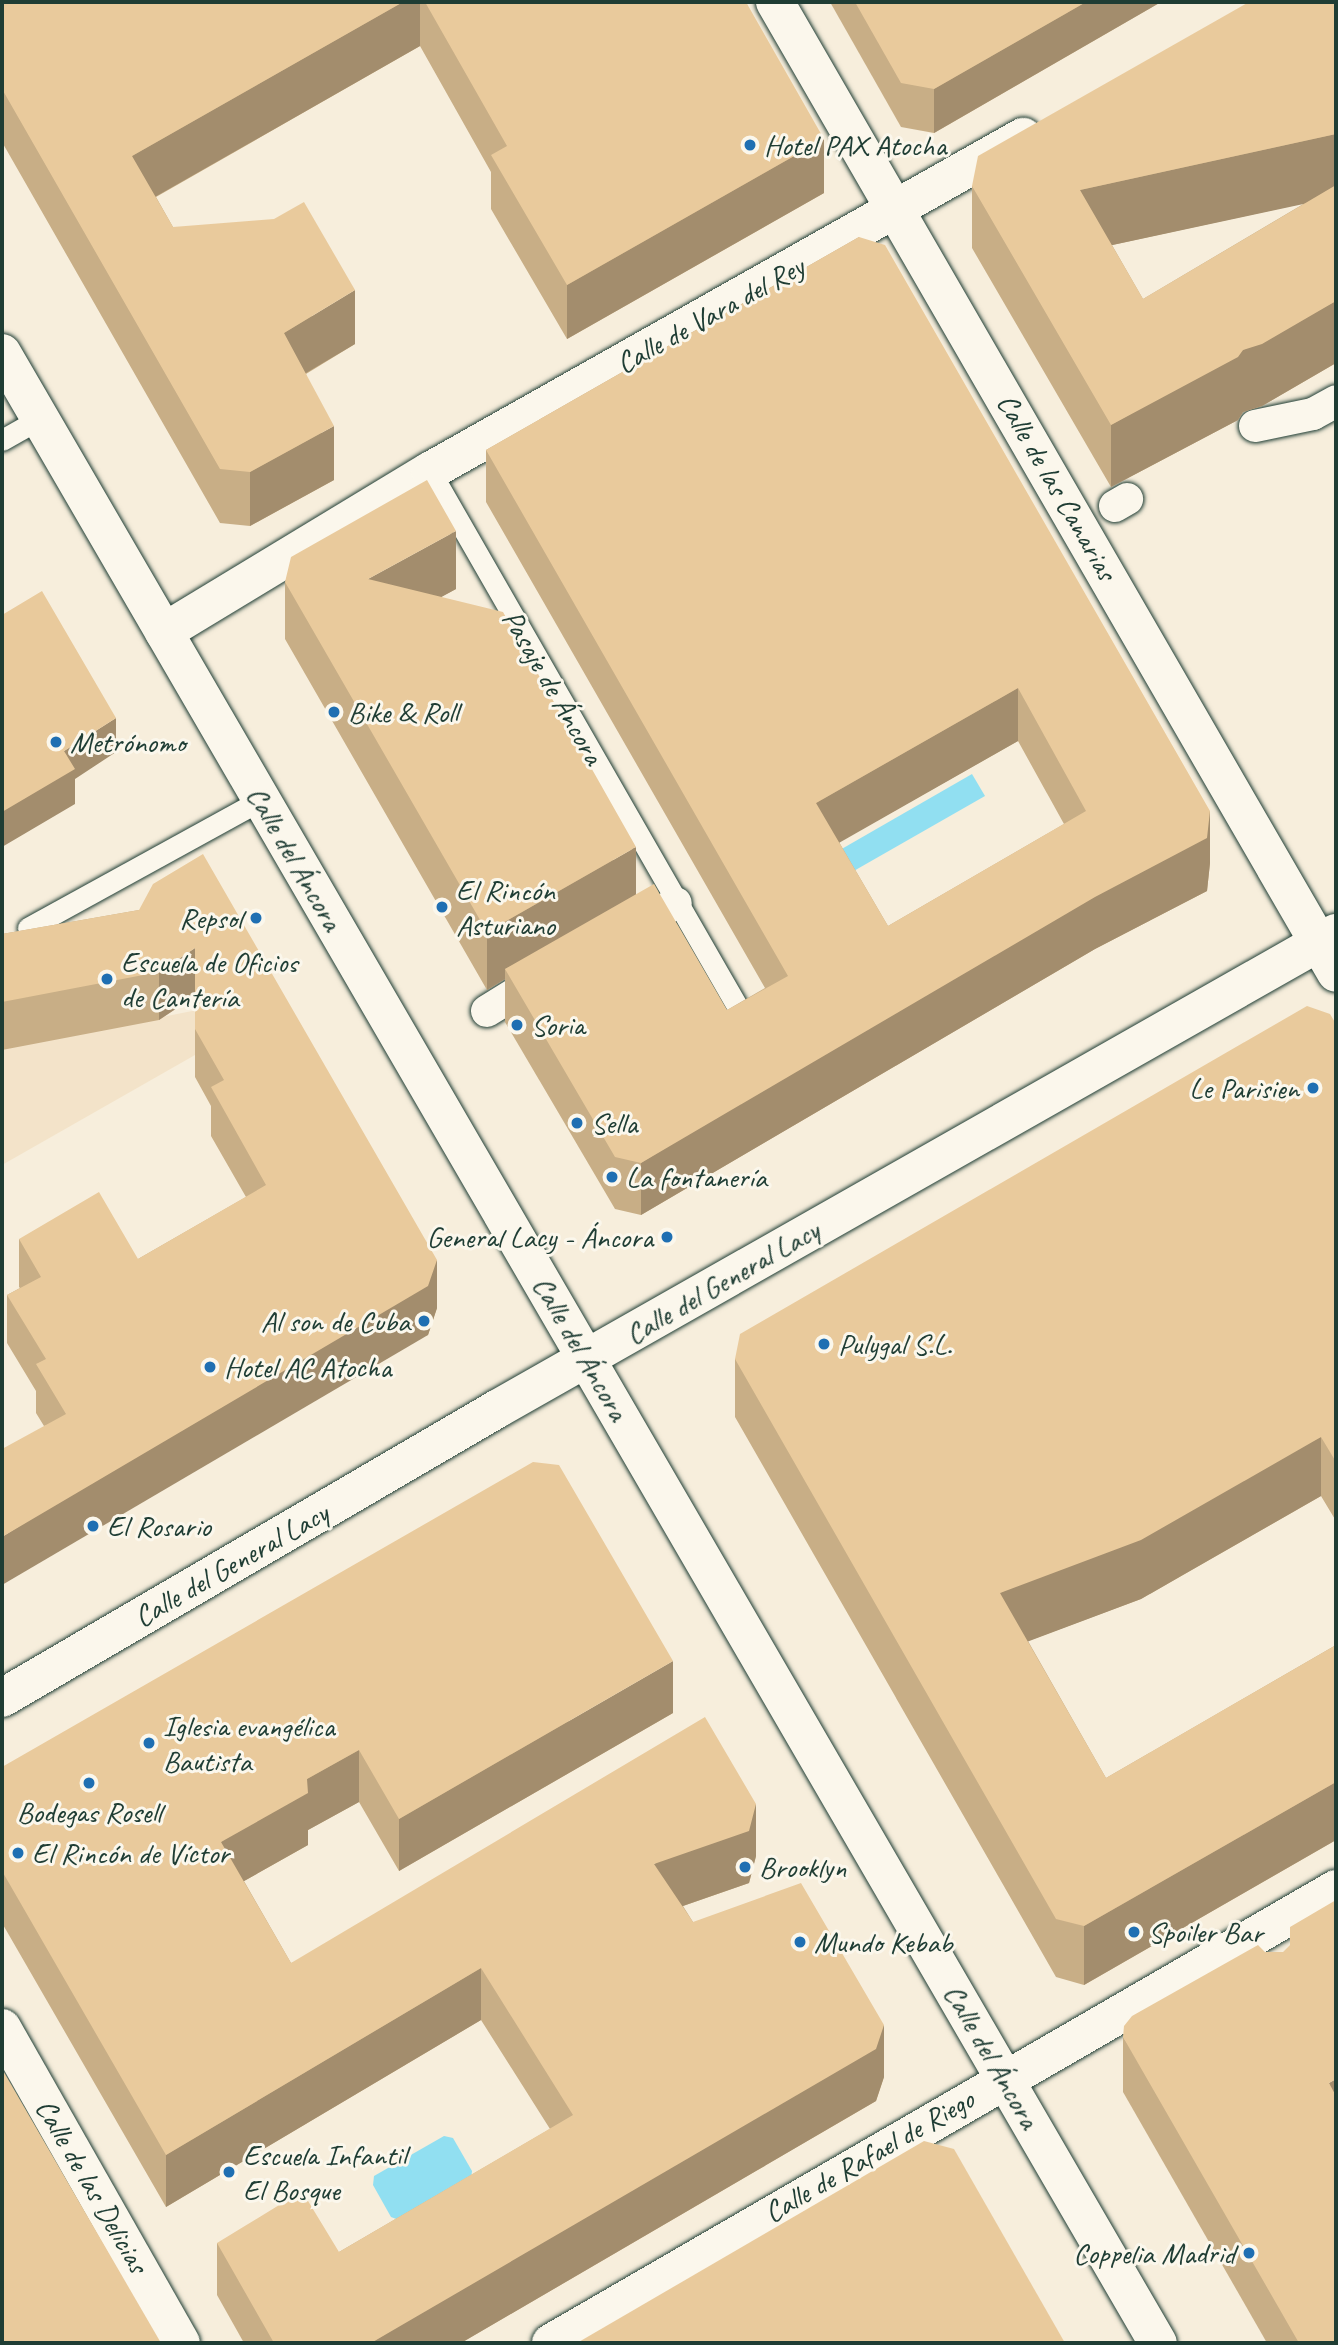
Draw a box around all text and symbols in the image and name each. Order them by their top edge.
place label: Hotel PAX Atocha [764,127,946,163]
marker: Hotel PAX Atocha [742,137,758,153]
street label: Calle de Vara del Rey [610,249,810,381]
street label: Calle de las Canarias [989,386,1125,588]
street label: Pasaje de Áncora [494,603,612,771]
place label: Bike & Roll [348,694,458,730]
marker: Bike & Roll [326,704,342,720]
place label: Metrónomo [70,724,186,760]
marker: Metrónomo [48,734,64,750]
street label: Calle del Áncora [239,779,351,937]
place label: El Rincón Asturiano [456,872,555,942]
marker: El Rincón Asturiano [434,899,450,915]
place label: Repsol [179,900,242,936]
marker: Repsol [248,910,264,926]
place label: Escuela de Oficios de Cantería [121,944,298,1014]
marker: Escuela de Oficios de Cantería [99,971,115,987]
place label: Soria [531,1007,585,1043]
marker: Soria [509,1017,525,1033]
place label: Le Parisien [1188,1070,1299,1106]
marker: Le Parisien [1305,1080,1321,1096]
place label: Sella [591,1105,637,1141]
marker: Sella [569,1115,585,1131]
place label: La fontanería [626,1159,767,1195]
marker: La fontanería [604,1169,620,1185]
street label: Calle del General Lacy [619,1212,825,1352]
place label: General Lacy - Áncora [426,1219,653,1255]
marker: General Lacy - Áncora [659,1229,675,1245]
street label: Calle del Áncora [525,1269,637,1427]
place label: Al son de Cuba [262,1303,410,1339]
marker: Al son de Cuba [416,1313,432,1329]
place label: Pulygal S.L. [838,1326,952,1362]
marker: Pulygal S.L. [816,1336,832,1352]
place label: Hotel AC Atocha [224,1349,391,1385]
marker: Hotel AC Atocha [202,1359,218,1375]
street label: Calle del General Lacy [128,1495,334,1635]
place label: El Rosario [107,1508,211,1544]
marker: El Rosario [85,1518,101,1534]
place label: Iglesia evangélica Bautista [163,1708,334,1778]
marker: Iglesia evangélica Bautista [141,1735,157,1751]
marker: Bodegas Rosell [81,1775,97,1791]
place label: Bodegas Rosell [17,1794,161,1830]
place label: El Rincón de Víctor [32,1835,228,1871]
marker: El Rincón de Víctor [10,1845,26,1861]
place label: Brooklyn [759,1849,846,1885]
marker: Brooklyn [737,1859,753,1875]
place label: Spoiler Bar [1148,1914,1263,1950]
place label: Mundo Kebab [814,1924,951,1960]
marker: Spoiler Bar [1126,1924,1142,1940]
marker: Mundo Kebab [792,1934,808,1950]
street label: Calle del Áncora [936,1977,1048,2135]
street label: Calle de Rafael de Riego [758,2081,980,2231]
street label: Calle de las Delicias [27,2092,157,2280]
place label: Escuela Infantil El Bosque [243,2137,406,2208]
marker: Escuela Infantil El Bosque [221,2164,237,2180]
place label: Coppelia Madrid [1072,2235,1235,2271]
marker: Coppelia Madrid [1241,2245,1257,2261]

